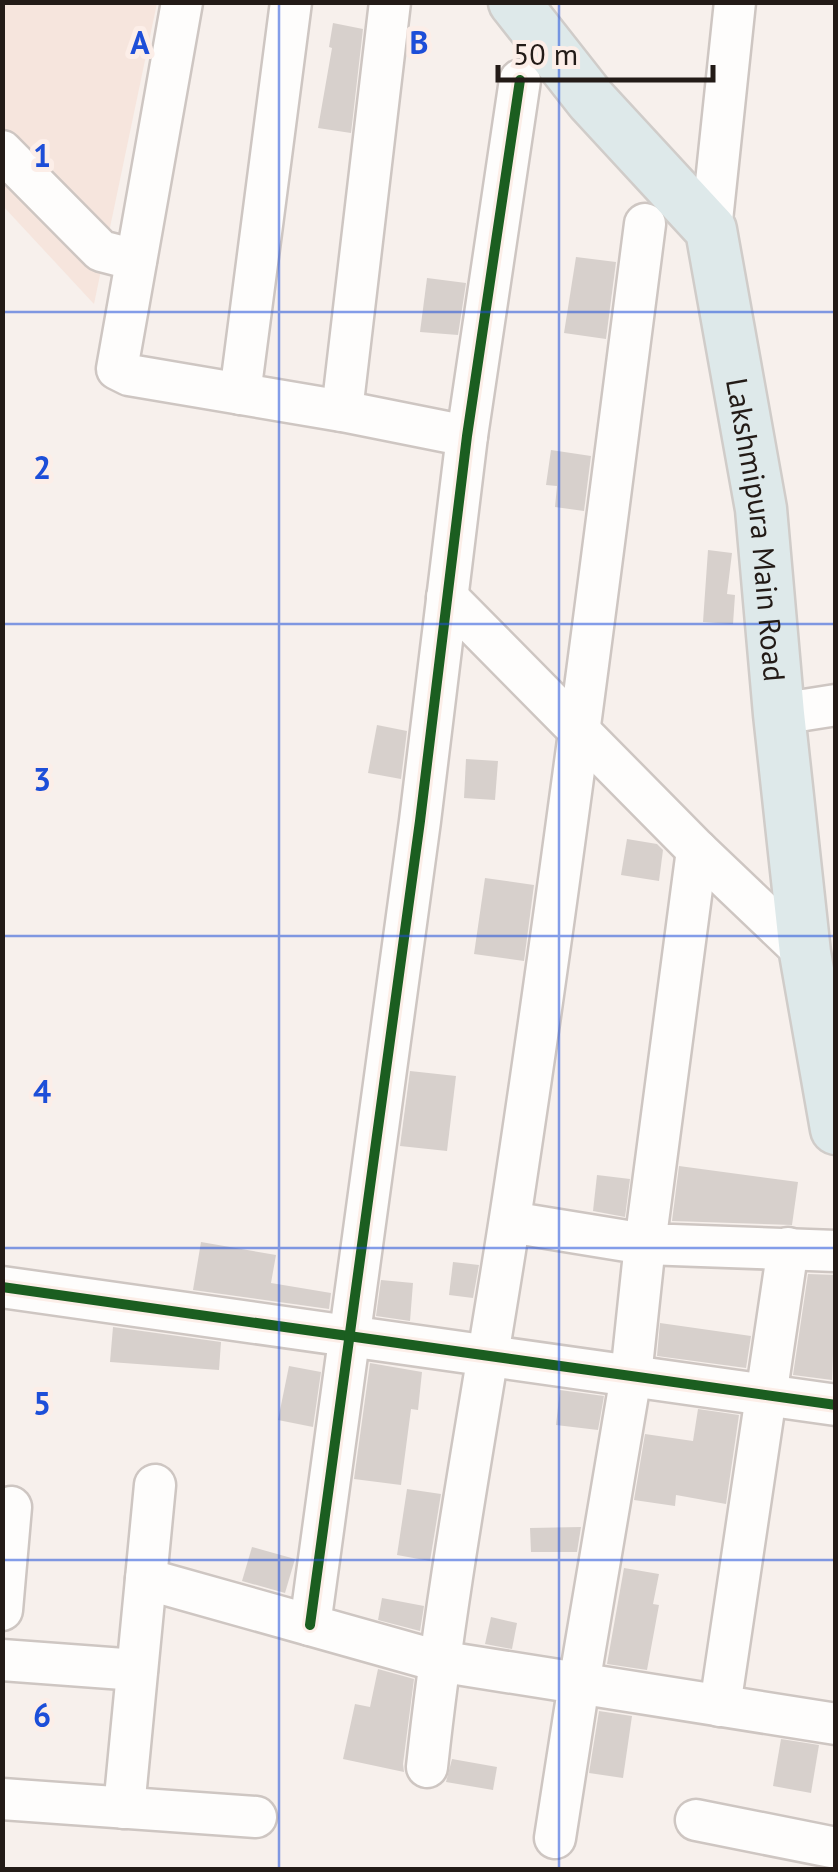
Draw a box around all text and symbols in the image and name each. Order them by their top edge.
scale bar [498,20,713,82]
text: A [130,21,150,63]
text: B [410,21,428,63]
text: 50 m [513,34,578,73]
text: 1 [33,134,51,176]
street label: Lakshmipura Main Road [718,375,796,683]
text: 2 [33,446,51,488]
text: 3 [33,758,51,800]
text: 4 [33,1070,51,1112]
text: 5 [33,1382,51,1424]
text: 6 [33,1694,51,1736]

